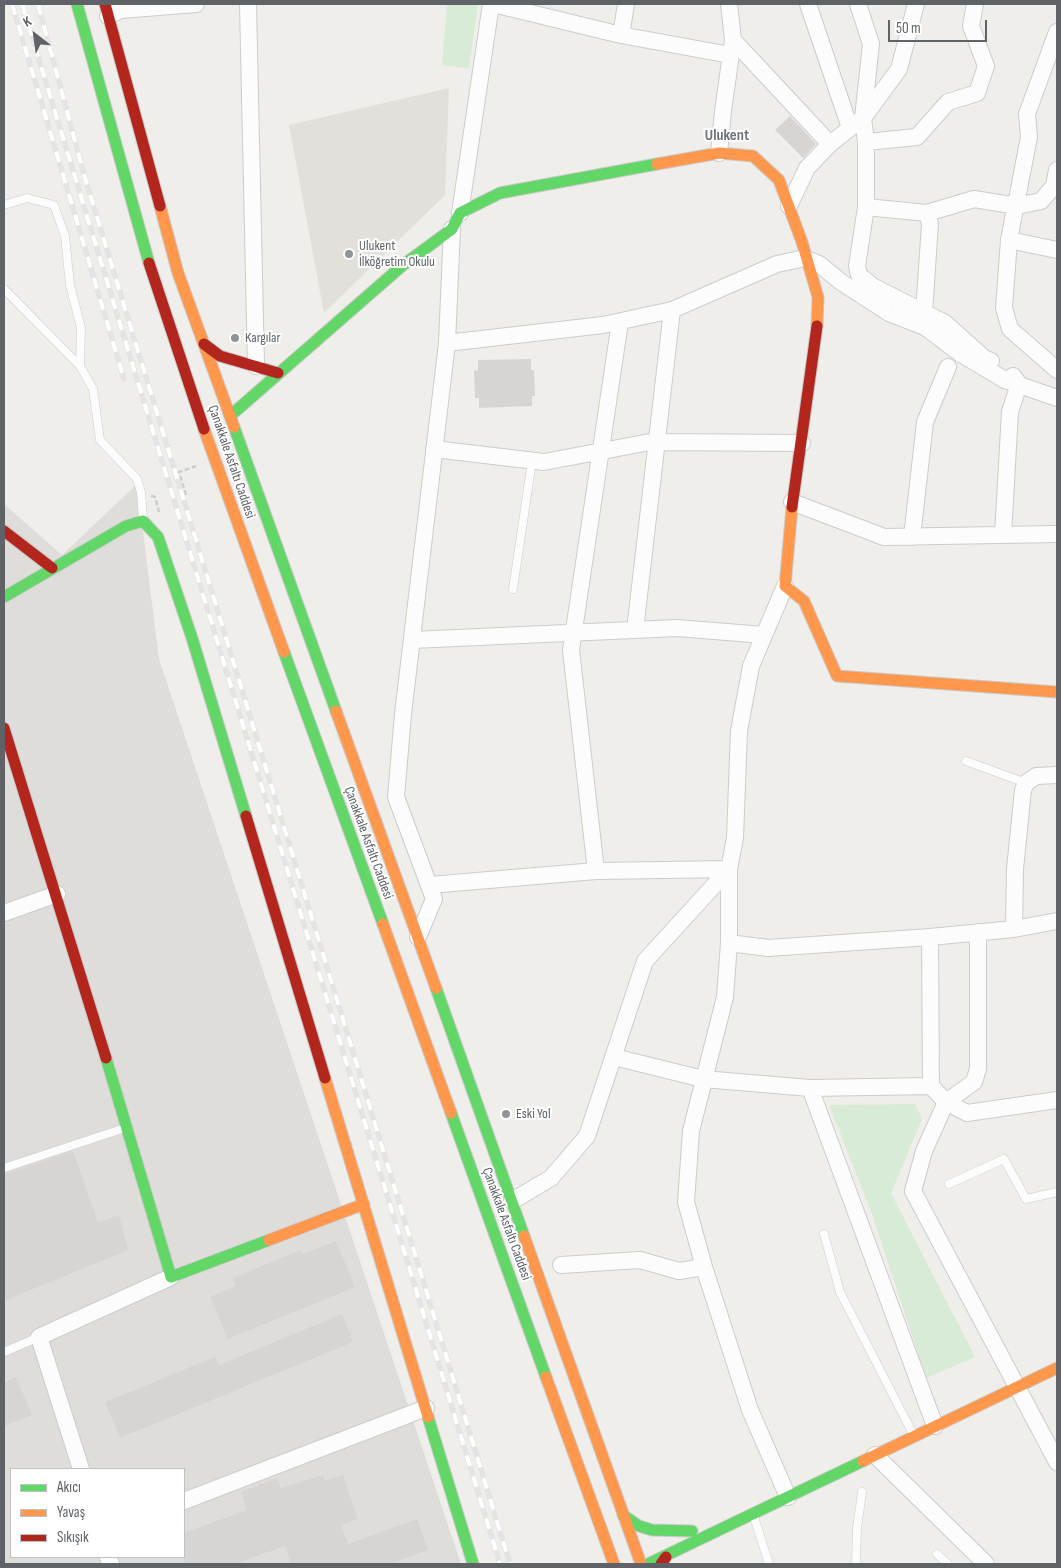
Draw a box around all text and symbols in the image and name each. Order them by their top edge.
north arrow [10,10,60,60]
scale bar [891,10,990,42]
text: K [20,12,34,31]
text: 50 m [896,19,921,38]
district label: Ulukent [705,126,749,146]
place label: Ulukent İlköğretim Okulu [359,238,435,270]
marker: Ulukent İlköğretim Okulu [343,248,355,260]
place label: Kargılar [245,330,280,346]
marker: Kargılar [229,332,241,344]
street label: Çanakkale Asfaltı Caddesi [204,403,258,521]
street label: Çanakkale Asfaltı Caddesi [340,784,396,902]
place label: Eski Yol [516,1106,551,1122]
marker: Eski Yol [500,1108,512,1120]
street label: Çanakkale Asfaltı Caddesi [478,1165,534,1283]
legend [10,1468,185,1558]
text: Akıcı [57,1478,81,1497]
text: Yavaş [57,1503,85,1522]
text: Sıkışık [57,1528,89,1547]

